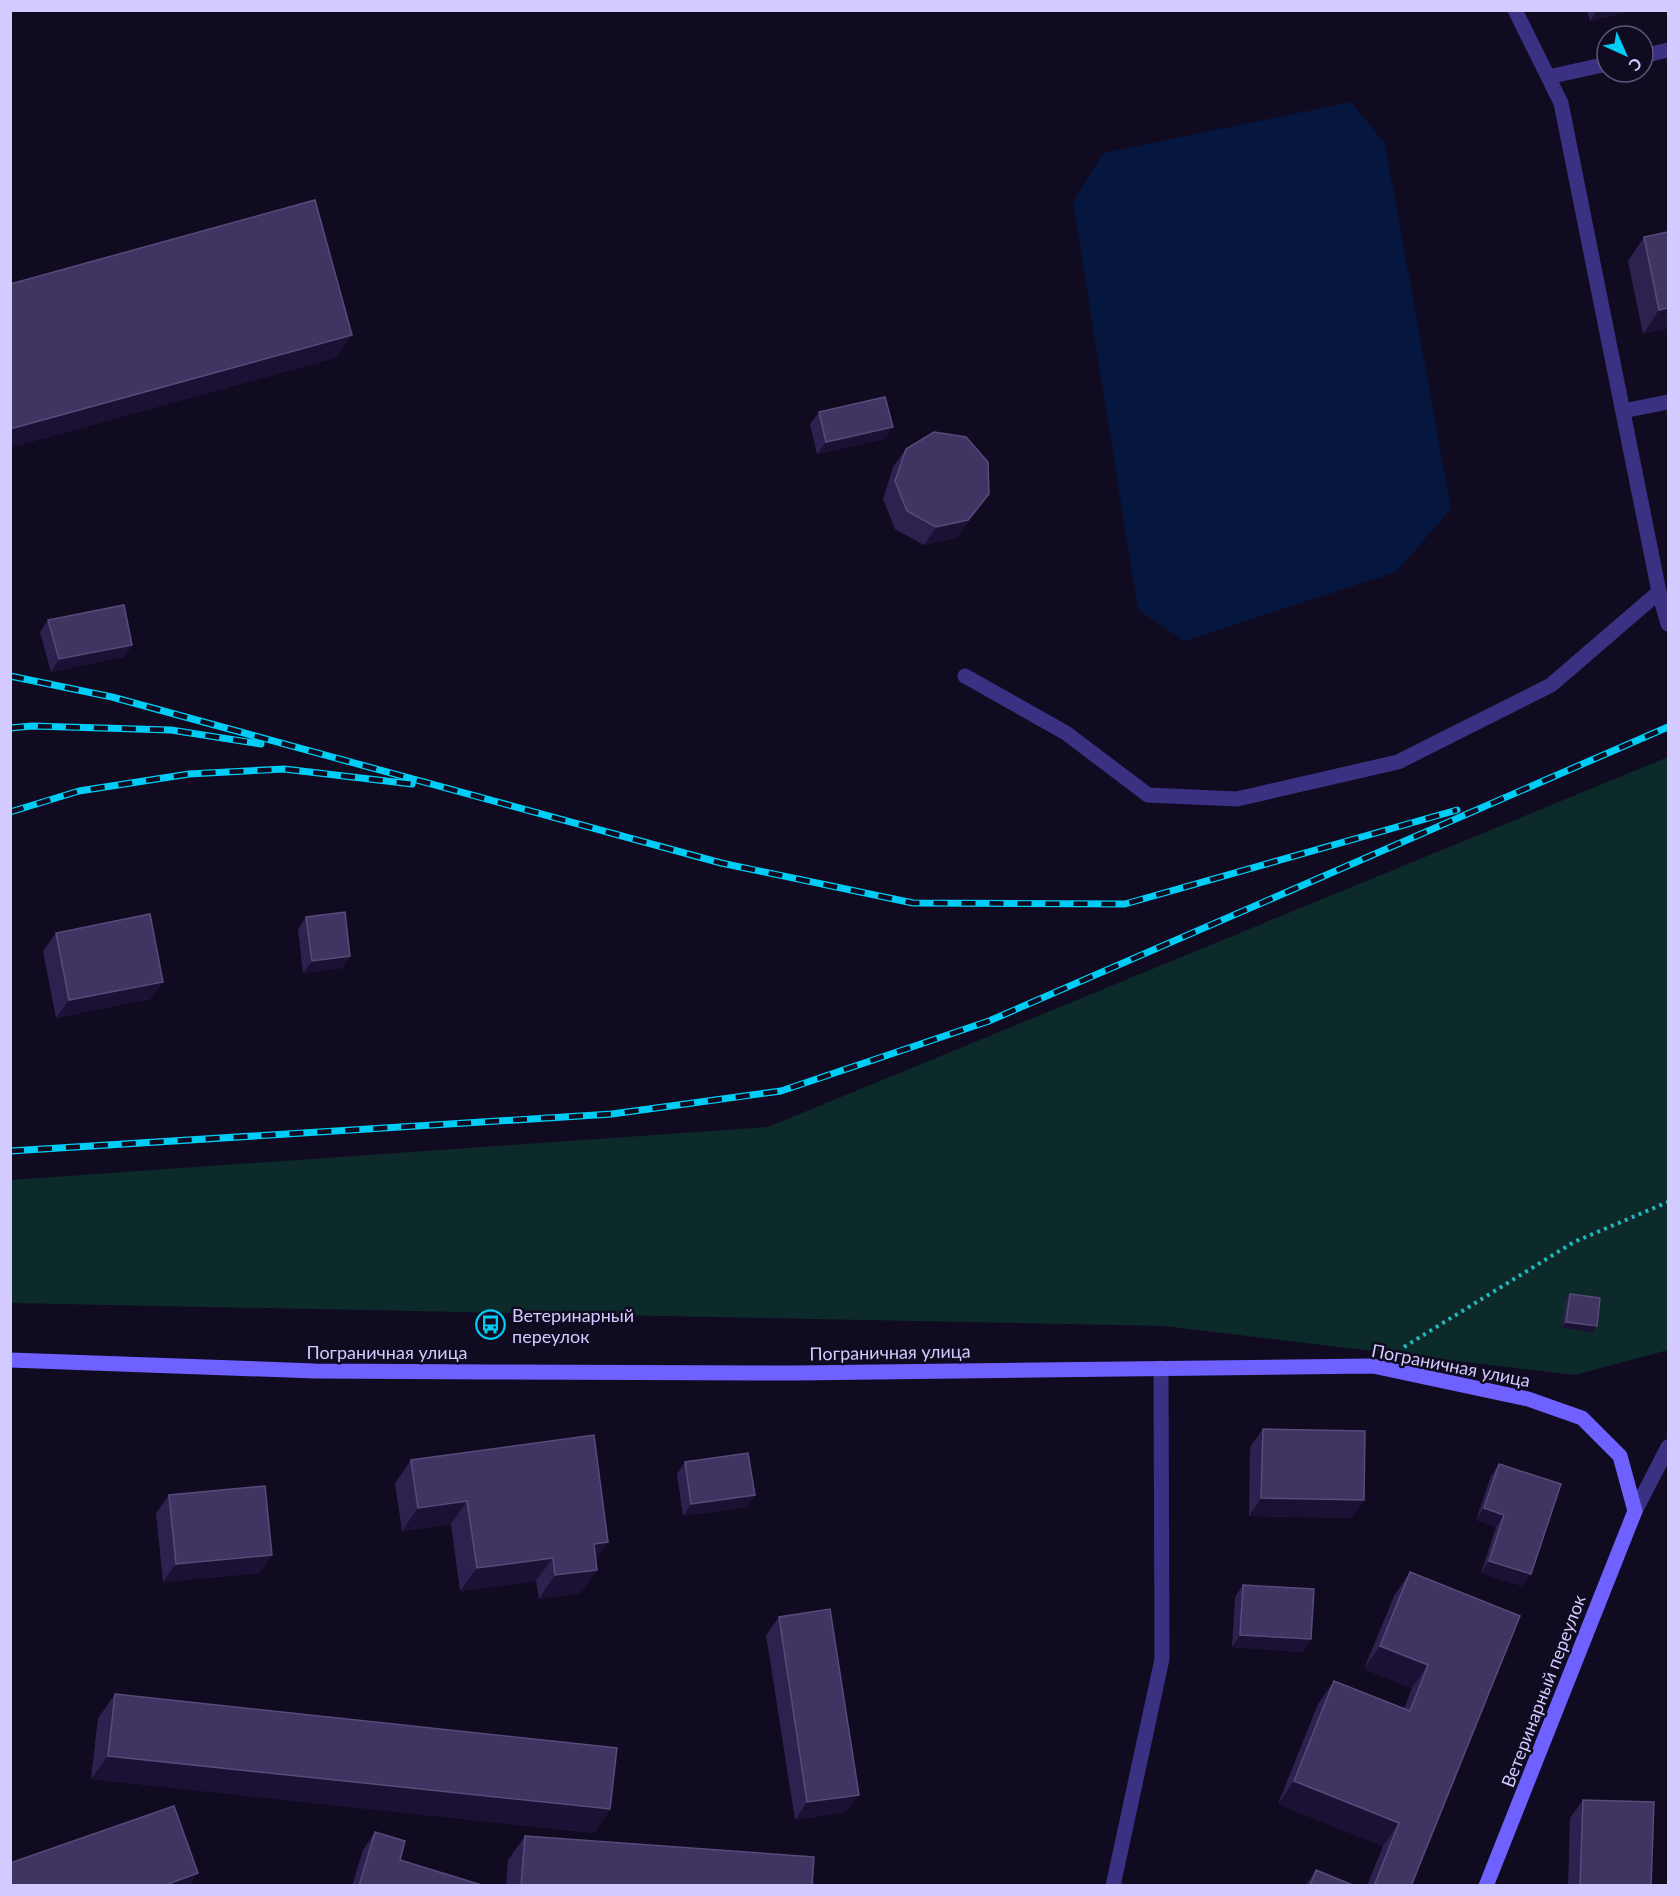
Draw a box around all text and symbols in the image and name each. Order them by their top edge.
north arrow [1595,24,1655,84]
text: С [1625,54,1646,76]
place label: Ветеринарный переулок [512,1304,634,1347]
bus stop icon: Ветеринарный переулок [475,1309,507,1341]
street label: Пограничная улица [1370,1339,1532,1391]
street label: Пограничная улица [809,1340,971,1364]
street label: Пограничная улица [306,1341,468,1363]
street label: Ветеринарный переулок [1496,1591,1590,1790]

